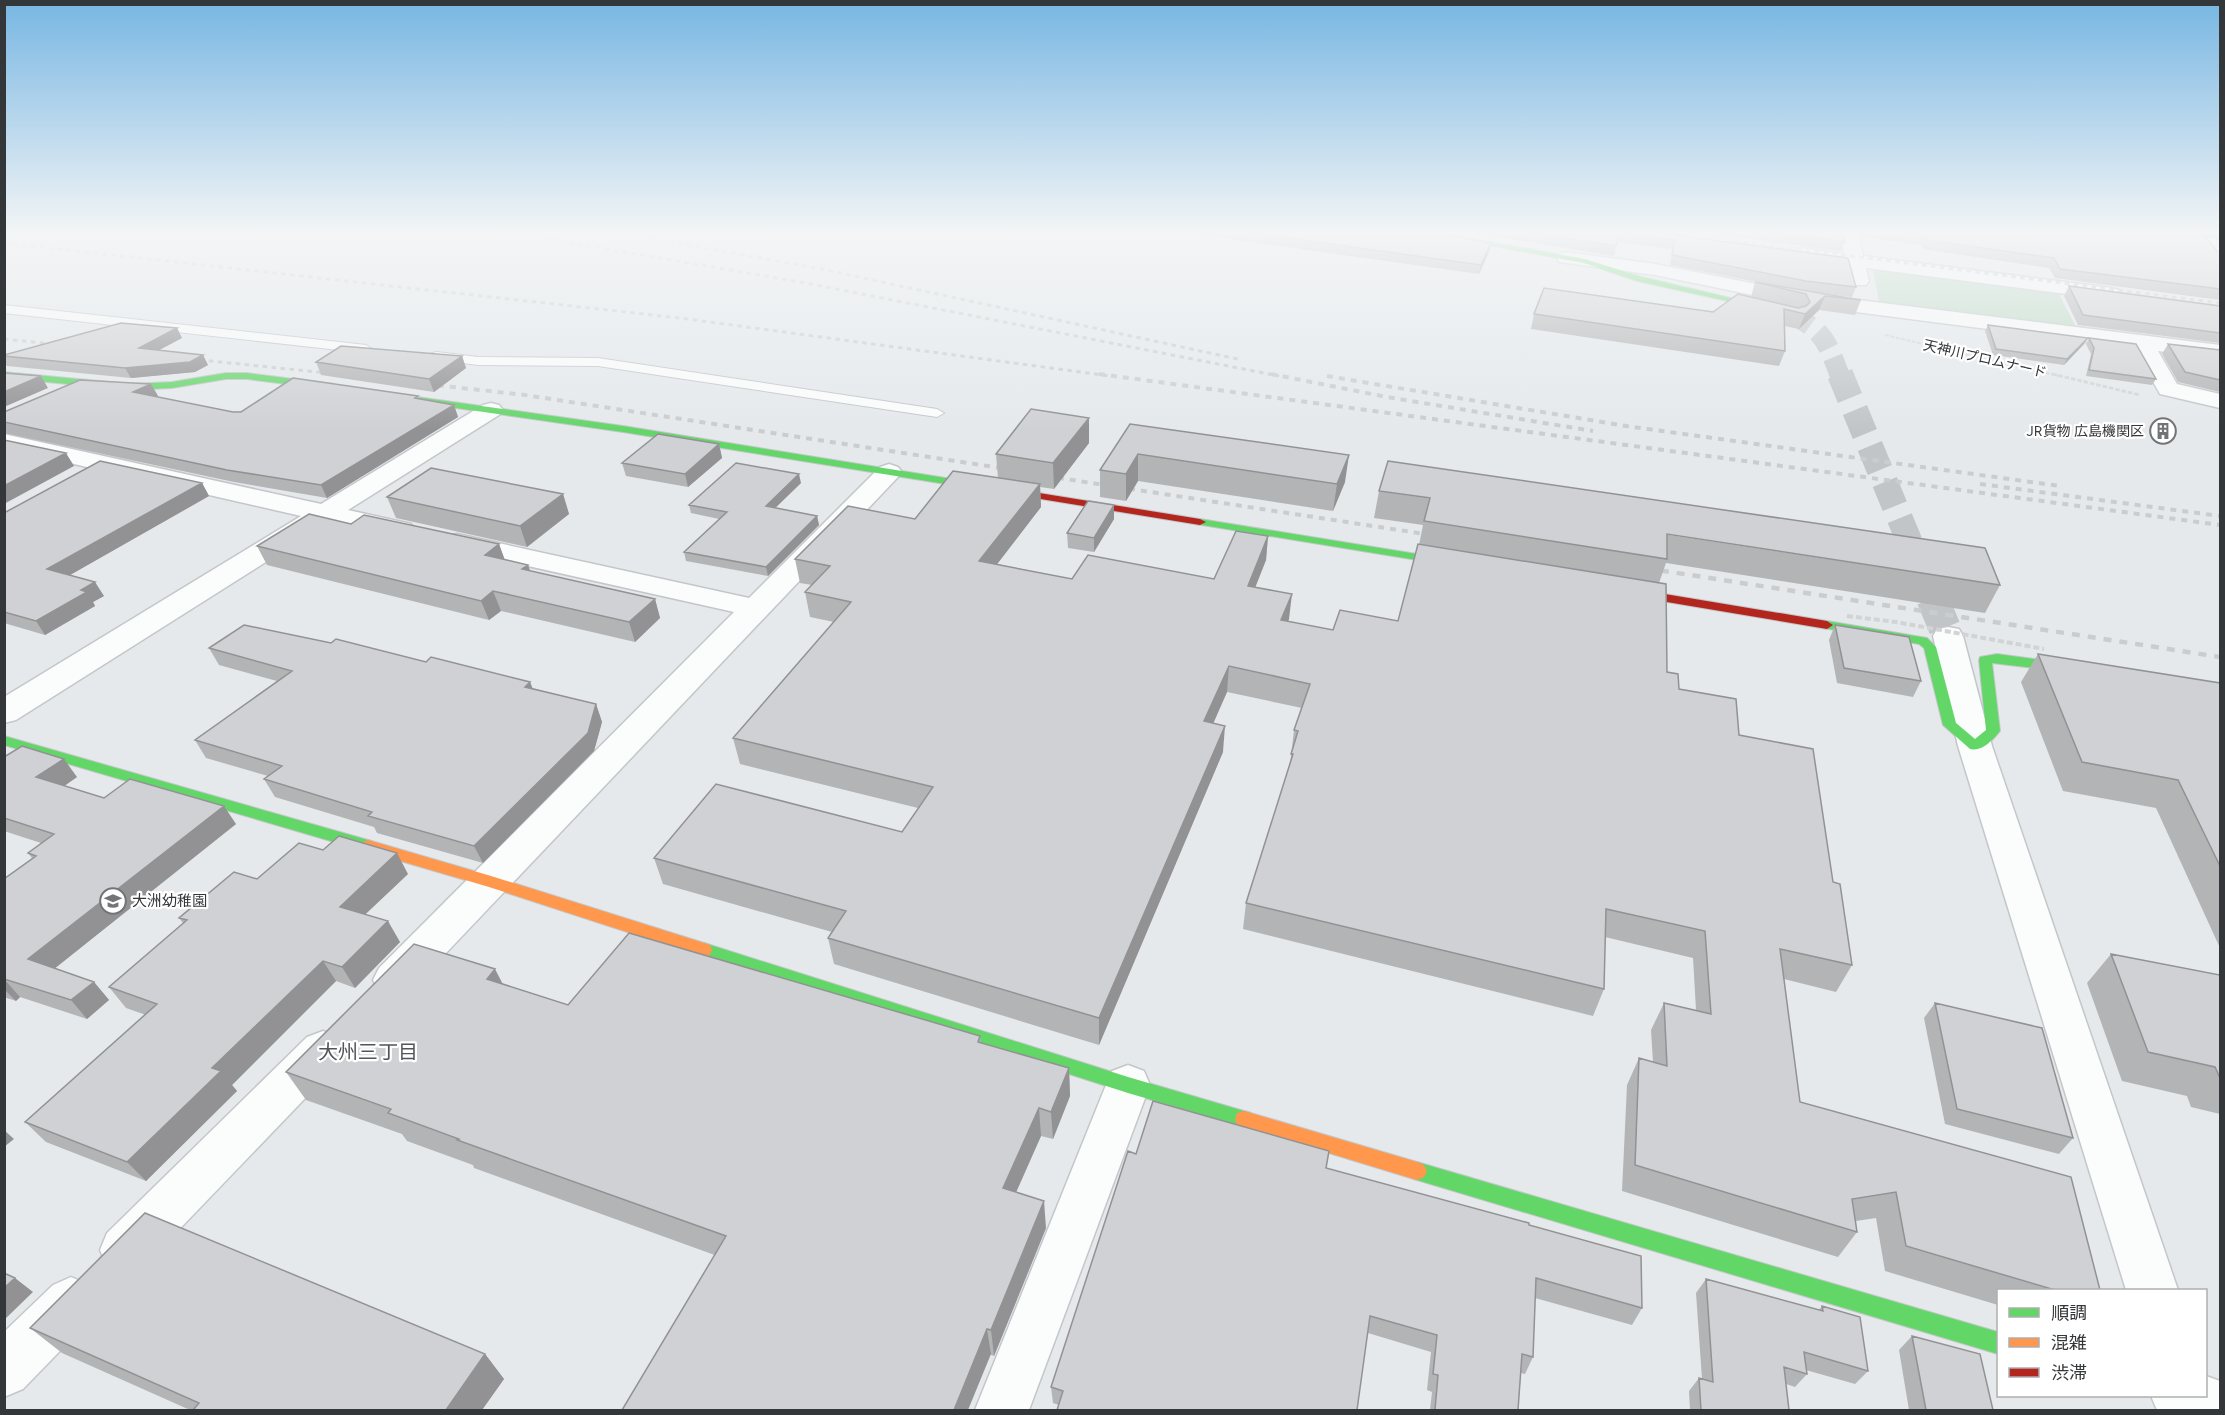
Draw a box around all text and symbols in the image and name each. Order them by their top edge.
street label: 天神川プロムナード [1922,337,2048,381]
building icon: JR貨物 広島機関区 [2148,416,2178,446]
place label: JR貨物 広島機関区 [2027,423,2144,440]
school or university icon: 大洲幼稚園 [98,886,128,916]
place label: 大洲幼稚園 [132,892,207,910]
district label: 大州三丁目 [318,1040,418,1064]
legend [1997,1289,2207,1397]
text: 順調 [2051,1302,2087,1324]
text: 混雑 [2051,1332,2087,1354]
text: 渋滞 [2051,1362,2087,1384]

